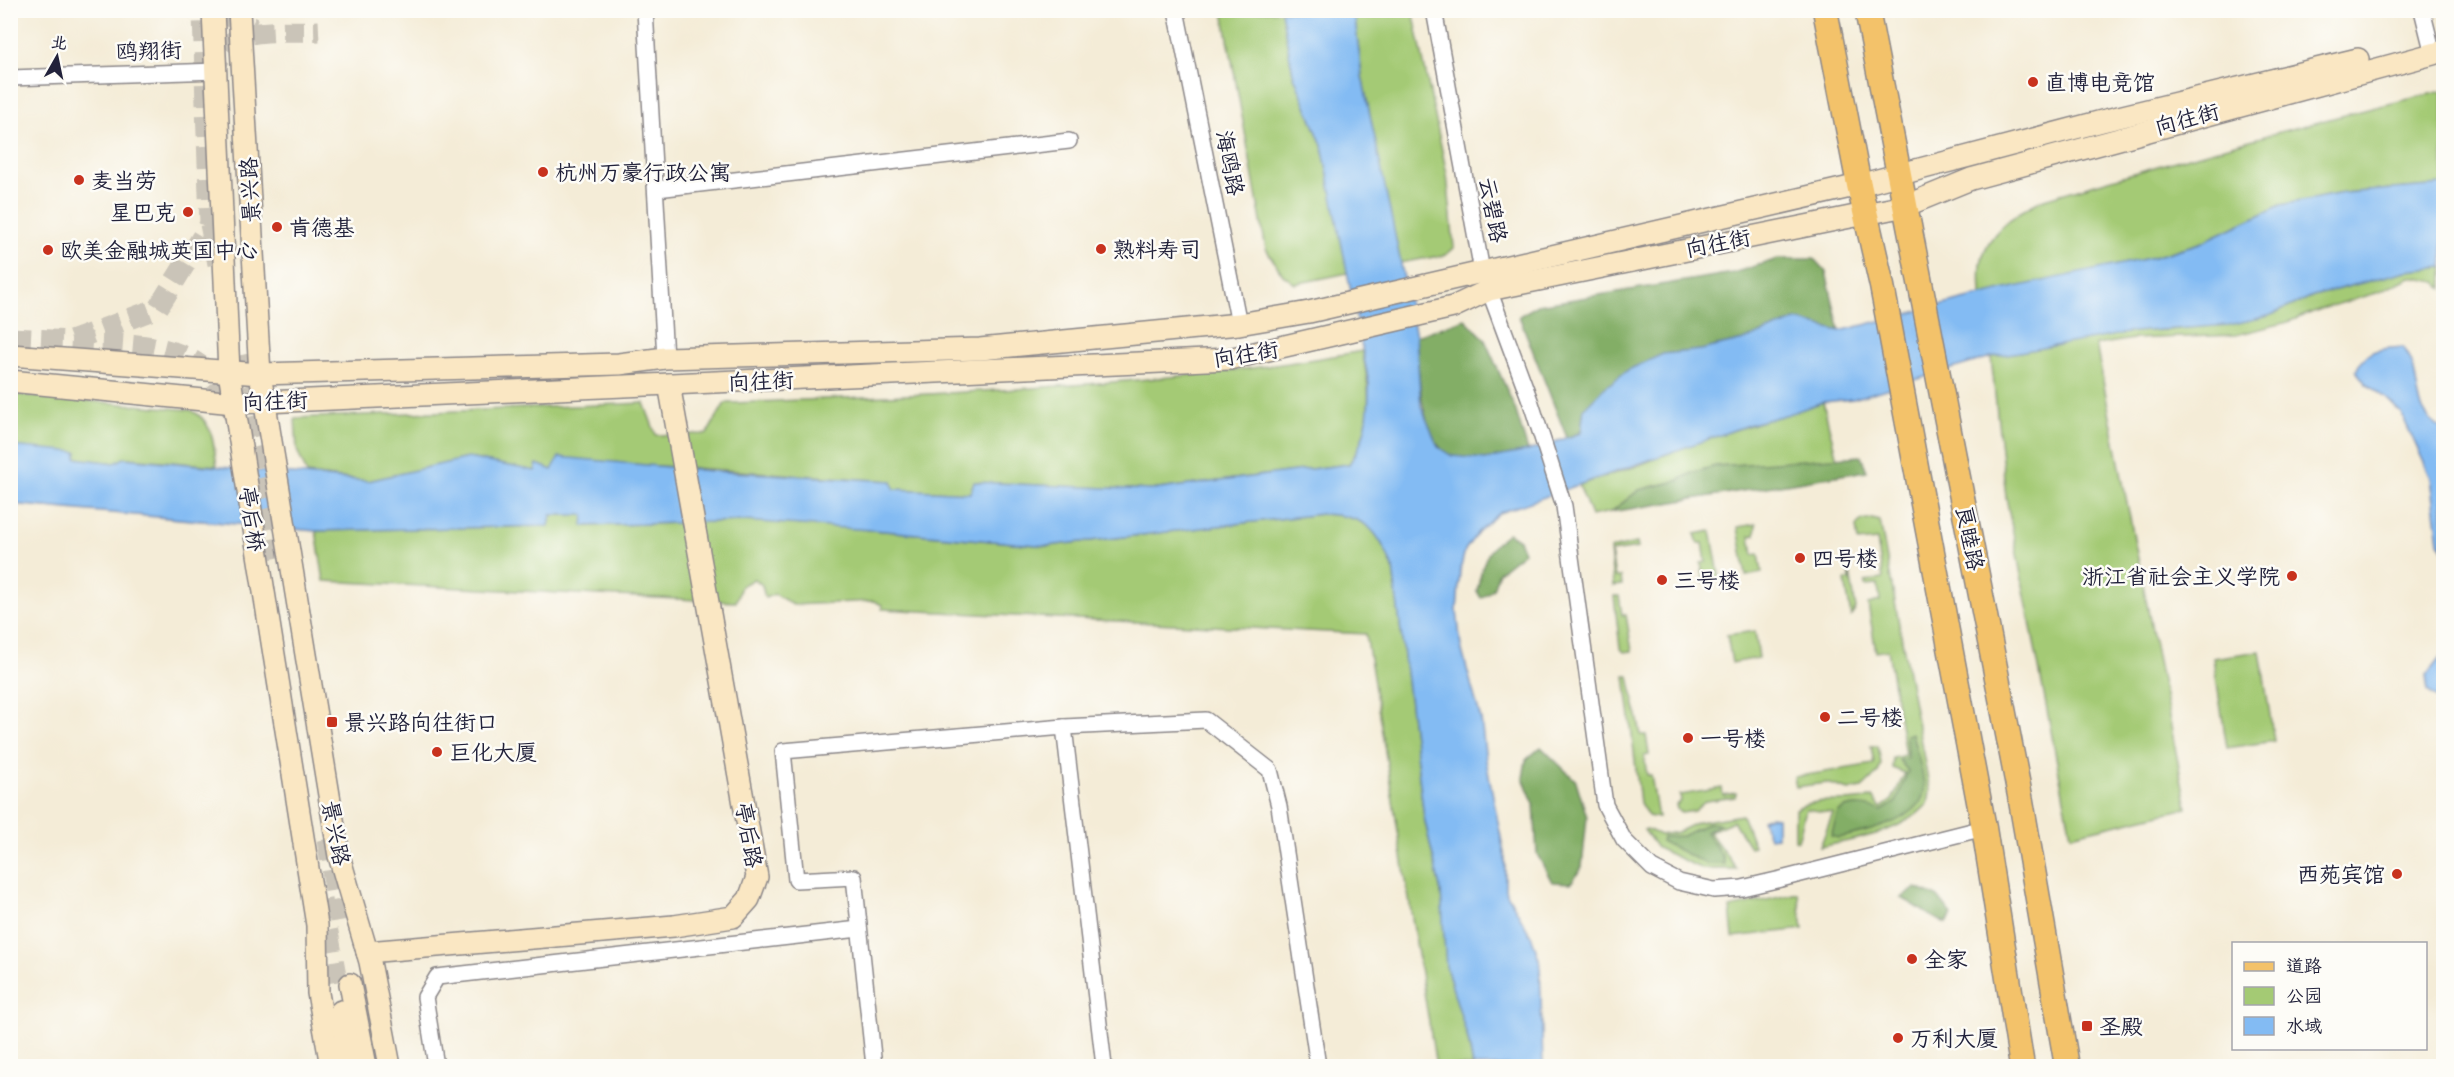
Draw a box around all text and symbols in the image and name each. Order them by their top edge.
north arrow [27,27,87,87]
text: 北 [49,27,69,58]
street label: 鸥翔街 [115,30,183,72]
place label: 直博电竞馆 [2045,63,2155,102]
marker: 直博电竞馆 [2026,75,2040,89]
street label: 向往街 [2150,92,2224,146]
street label: 海鸥路 [1205,127,1255,199]
place label: 杭州万豪行政公寓 [555,153,731,192]
street label: 景兴路 [229,156,271,224]
place label: 麦当劳 [91,161,157,200]
marker: 杭州万豪行政公寓 [536,165,550,179]
marker: 麦当劳 [72,173,86,187]
street label: 云碧路 [1468,174,1518,246]
place label: 星巴克 [110,193,176,232]
marker: 星巴克 [181,205,195,219]
place label: 肯德基 [289,208,355,247]
street label: 向往街 [1682,218,1754,268]
marker: 肯德基 [270,220,284,234]
place label: 熟料寿司 [1113,230,1201,269]
place label: 欧美金融城英国中心 [60,231,258,270]
marker: 熟料寿司 [1094,242,1108,256]
marker: 欧美金融城英国中心 [41,243,55,257]
street label: 向往街 [1210,330,1282,378]
street label: 向往街 [727,360,795,402]
street label: 向往街 [241,380,309,422]
street label: 亭后桥 [228,483,276,555]
street label: 良睦路 [1945,502,1995,574]
place label: 四号楼 [1812,539,1878,578]
marker: 四号楼 [1793,551,1807,565]
place label: 浙江省社会主义学院 [2082,557,2280,596]
place label: 三号楼 [1674,561,1740,600]
marker: 浙江省社会主义学院 [2285,569,2299,583]
marker: 三号楼 [1655,573,1669,587]
place label: 二号楼 [1837,698,1903,737]
place label: 景兴路向往街口 [344,703,498,742]
marker: 二号楼 [1818,710,1832,724]
marker: 景兴路向往街口 [325,715,339,729]
place label: 一号楼 [1700,719,1766,758]
marker: 一号楼 [1681,731,1695,745]
place label: 巨化大厦 [449,733,537,772]
marker: 巨化大厦 [430,745,444,759]
street label: 景兴路 [311,797,361,869]
street label: 亭后路 [724,799,774,871]
place label: 西苑宾馆 [2297,855,2385,894]
marker: 西苑宾馆 [2390,867,2404,881]
place label: 全家 [1924,940,1968,979]
legend [2232,942,2427,1050]
text: 道路 [2286,950,2322,982]
marker: 全家 [1905,952,1919,966]
text: 公园 [2286,980,2322,1012]
place label: 圣殿 [2099,1007,2143,1046]
text: 水域 [2286,1010,2322,1042]
place label: 万利大厦 [1910,1019,1998,1058]
marker: 圣殿 [2080,1019,2094,1033]
marker: 万利大厦 [1891,1031,1905,1045]

